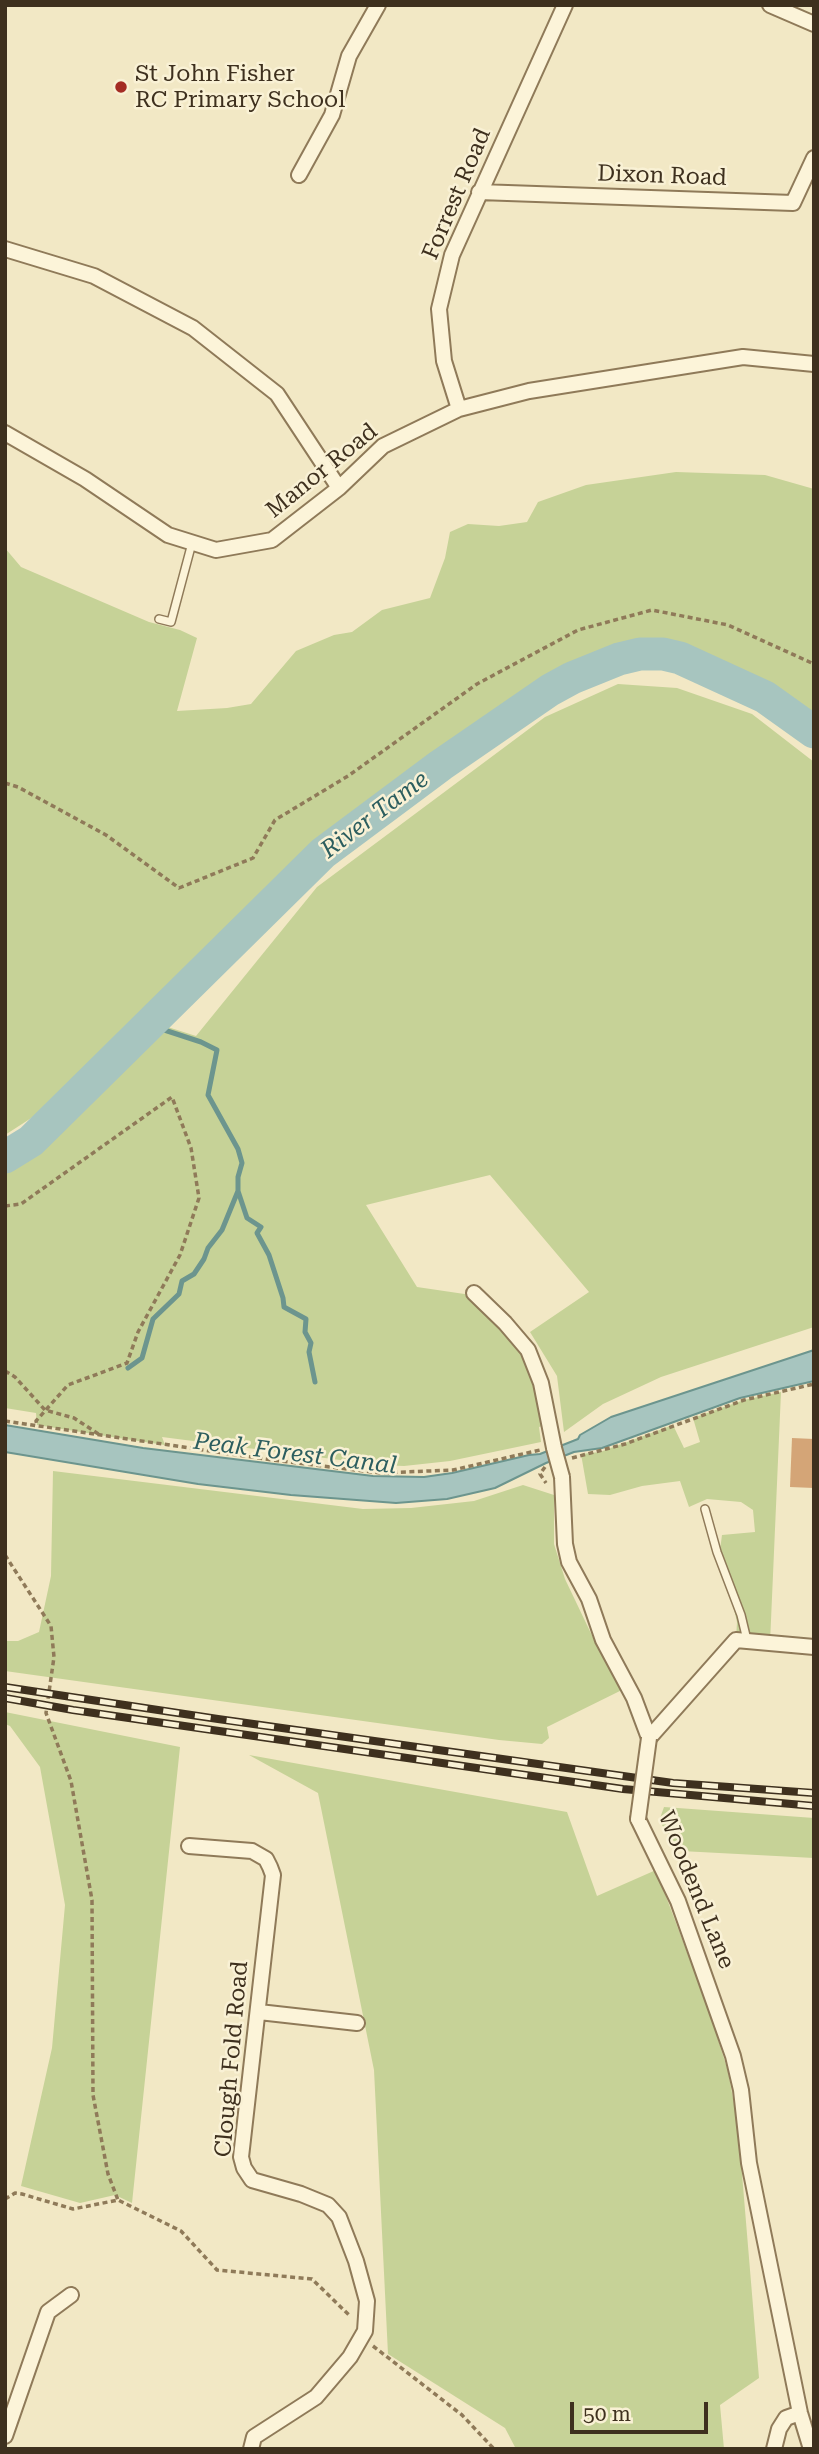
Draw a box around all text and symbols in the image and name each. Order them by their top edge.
place label: St John Fisher RC Primary School [135,60,345,114]
marker: St John Fisher RC Primary School [113,79,129,95]
street label: Forrest Road [417,124,497,264]
street label: Dixon Road [597,160,727,192]
street label: Manor Road [261,418,383,524]
water label: River Tame [316,765,434,865]
water label: Peak Forest Canal [192,1427,398,1481]
street label: Woodend Lane [652,1807,740,1973]
street label: Clough Fold Road [210,1960,254,2158]
scale bar [574,2388,712,2432]
text: 50 m [583,2402,631,2426]

